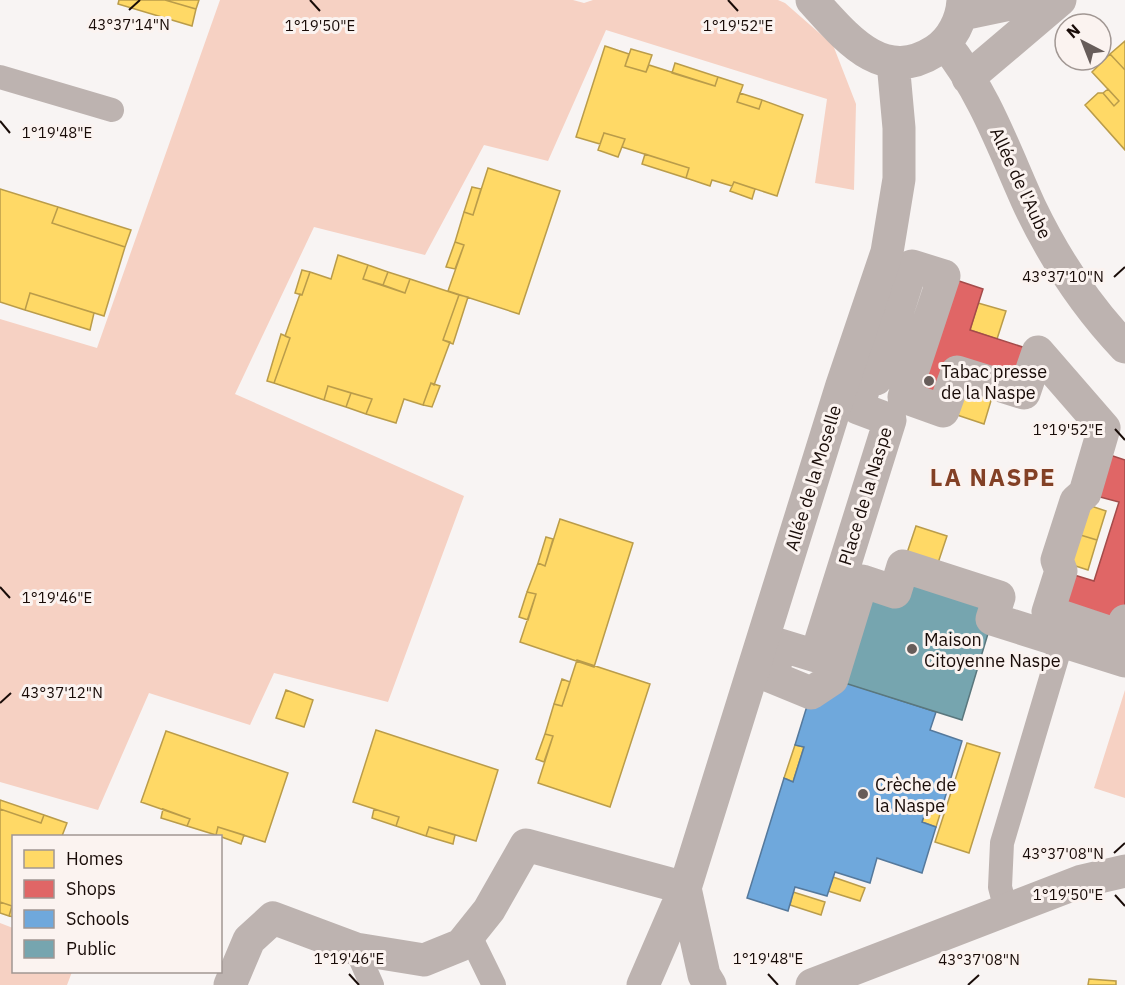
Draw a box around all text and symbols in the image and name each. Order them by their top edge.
north arrow [1053,12,1113,72]
text: 43°37'14"N [88,15,170,34]
text: 1°19'50"E [285,16,355,35]
text: 1°19'52"E [703,16,773,35]
text: N [1062,20,1084,42]
text: 1°19'48"E [22,123,92,142]
street label: Allée de l'Aube [985,124,1057,242]
text: 43°37'10"N [1022,267,1104,286]
place label: Tabac presse de la Naspe [941,360,1047,404]
marker: Tabac presse de la Naspe [922,374,936,388]
street label: Allée de la Moselle [780,402,846,554]
text: 1°19'52"E [1033,420,1103,439]
street label: Place de la Naspe [833,424,897,568]
district label: LA NASPE [930,461,1056,493]
text: 1°19'46"E [22,588,92,607]
place label: Maison Citoyenne Naspe [924,628,1061,672]
marker: Maison Citoyenne Naspe [905,642,919,656]
text: 43°37'12"N [21,683,103,702]
place label: Crèche de la Naspe [875,773,956,817]
marker: Crèche de la Naspe [856,787,870,801]
legend [12,835,222,973]
text: 43°37'08"N [1022,844,1104,863]
text: Homes [66,847,123,870]
text: Shops [66,877,116,900]
text: 1°19'50"E [1033,885,1103,904]
text: Schools [66,907,130,930]
text: Public [66,937,116,960]
text: 1°19'46"E [314,949,384,968]
text: 1°19'48"E [733,949,803,968]
text: 43°37'08"N [938,950,1020,969]

